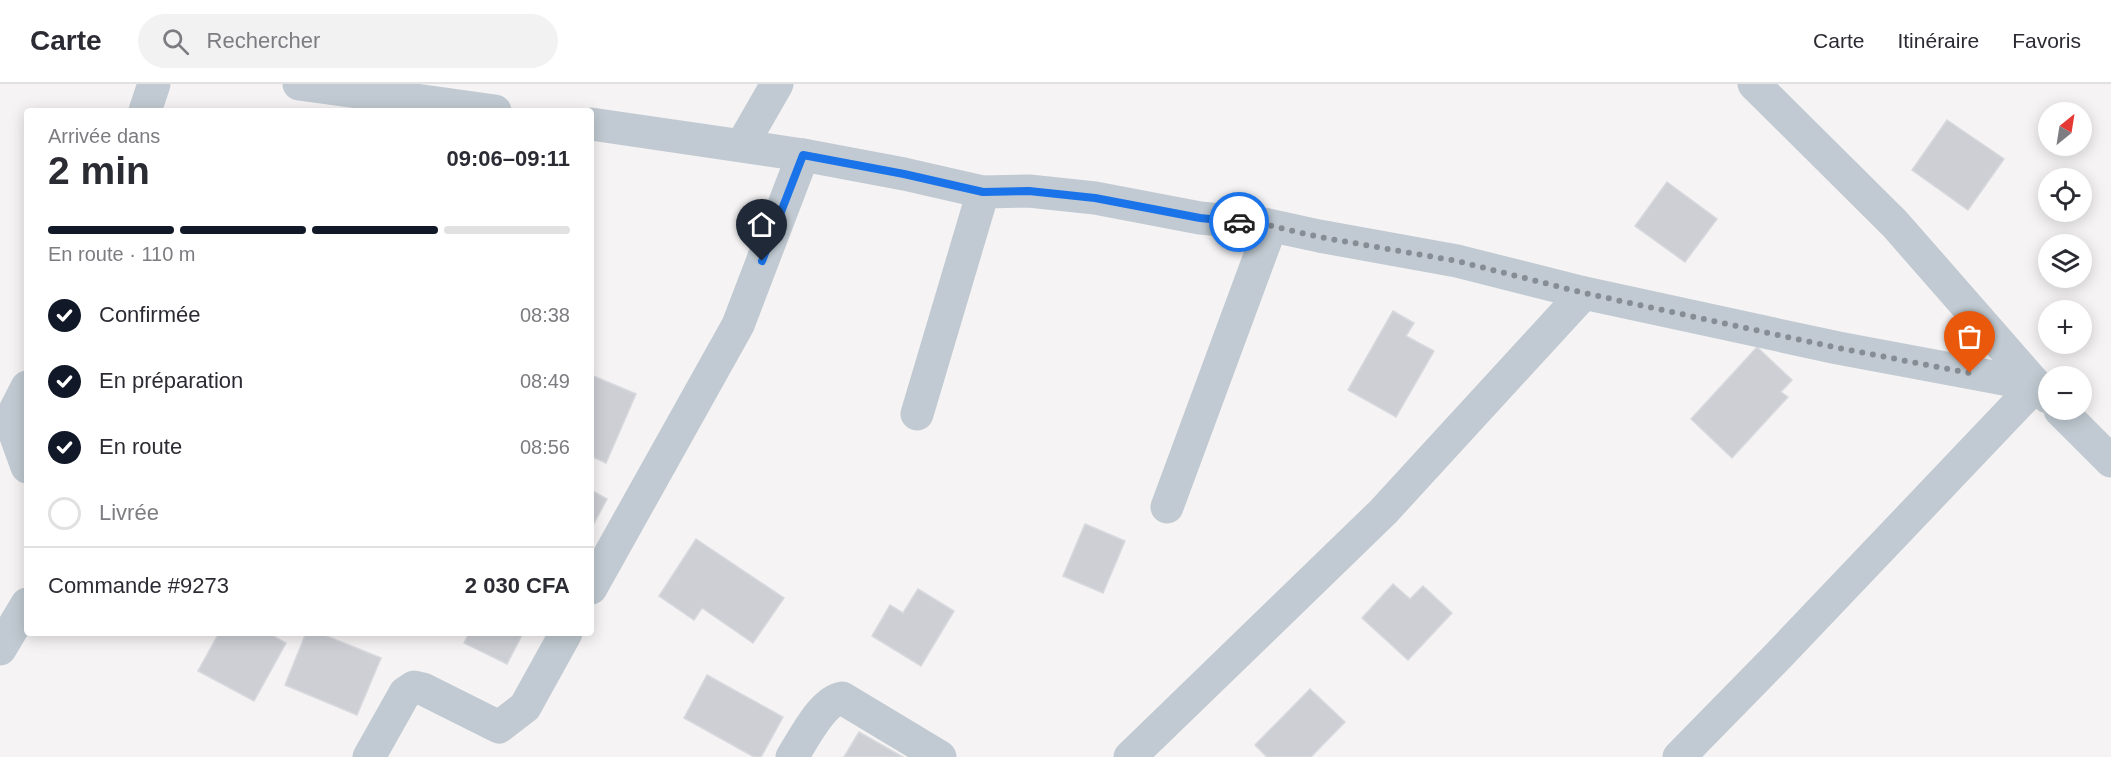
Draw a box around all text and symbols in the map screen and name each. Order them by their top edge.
search box [138,14,558,68]
text: Carte [30,25,102,56]
icon: search [159,25,192,58]
text: Rechercher [207,28,320,53]
text: Carte [1813,29,1864,52]
text: Itinéraire [1897,29,1979,52]
text: Favoris [2012,29,2081,52]
north arrow [2038,102,2092,156]
map controls [2038,102,2092,420]
text: Arrivée dans [48,125,160,147]
text: 09:06–09:11 [446,146,570,171]
text: 2 min [48,149,150,192]
button: locate [2038,168,2092,222]
courier [1209,192,1269,252]
pin [736,199,787,261]
icon: car [1223,206,1256,239]
icon: home [745,208,778,241]
button: layers [2038,234,2092,288]
text: En route · 110 m [48,243,195,265]
icon: check [48,299,81,332]
button: + [2038,300,2092,354]
text: Confirmée [99,302,200,327]
text: 08:38 [520,304,570,326]
pin [1944,311,1995,373]
icon: bag [1953,320,1986,353]
icon: check [48,365,81,398]
button: − [2038,366,2092,420]
text: En préparation [99,368,243,393]
text: 08:49 [520,370,570,392]
icon: check [48,431,81,464]
text: En route [99,434,182,459]
text: 08:56 [520,436,570,458]
text: Livrée [99,500,159,525]
text: Commande #9273 [48,573,229,598]
text: 2 030 CFA [465,573,570,598]

